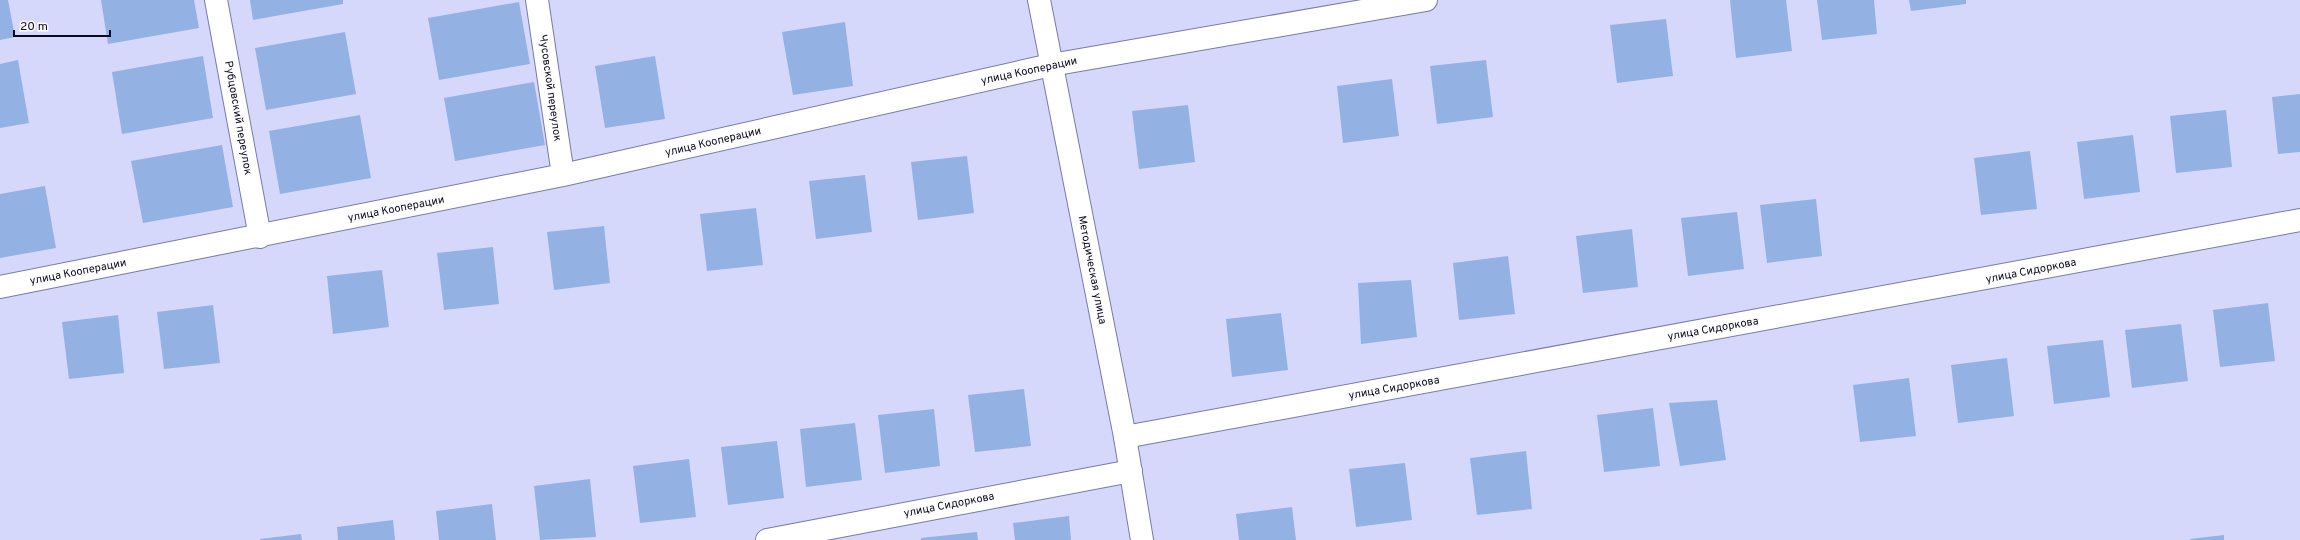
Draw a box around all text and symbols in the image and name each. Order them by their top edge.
scale bar [14,12,110,38]
text: 20 m [20,19,48,35]
street label: Чусовской переулок [536,34,564,142]
street label: улица Кооперации [980,54,1078,88]
street label: Рубцовский переулок [221,60,255,176]
street label: улица Кооперации [664,124,762,160]
street label: улица Кооперации [347,193,445,225]
street label: Методическая улица [1075,215,1109,326]
street label: улица Сидоркова [1984,255,2078,287]
street label: улица Кооперации [29,256,127,288]
street label: улица Сидоркова [1666,314,1760,344]
street label: улица Сидоркова [1347,373,1441,403]
street label: улица Сидоркова [902,489,996,521]

